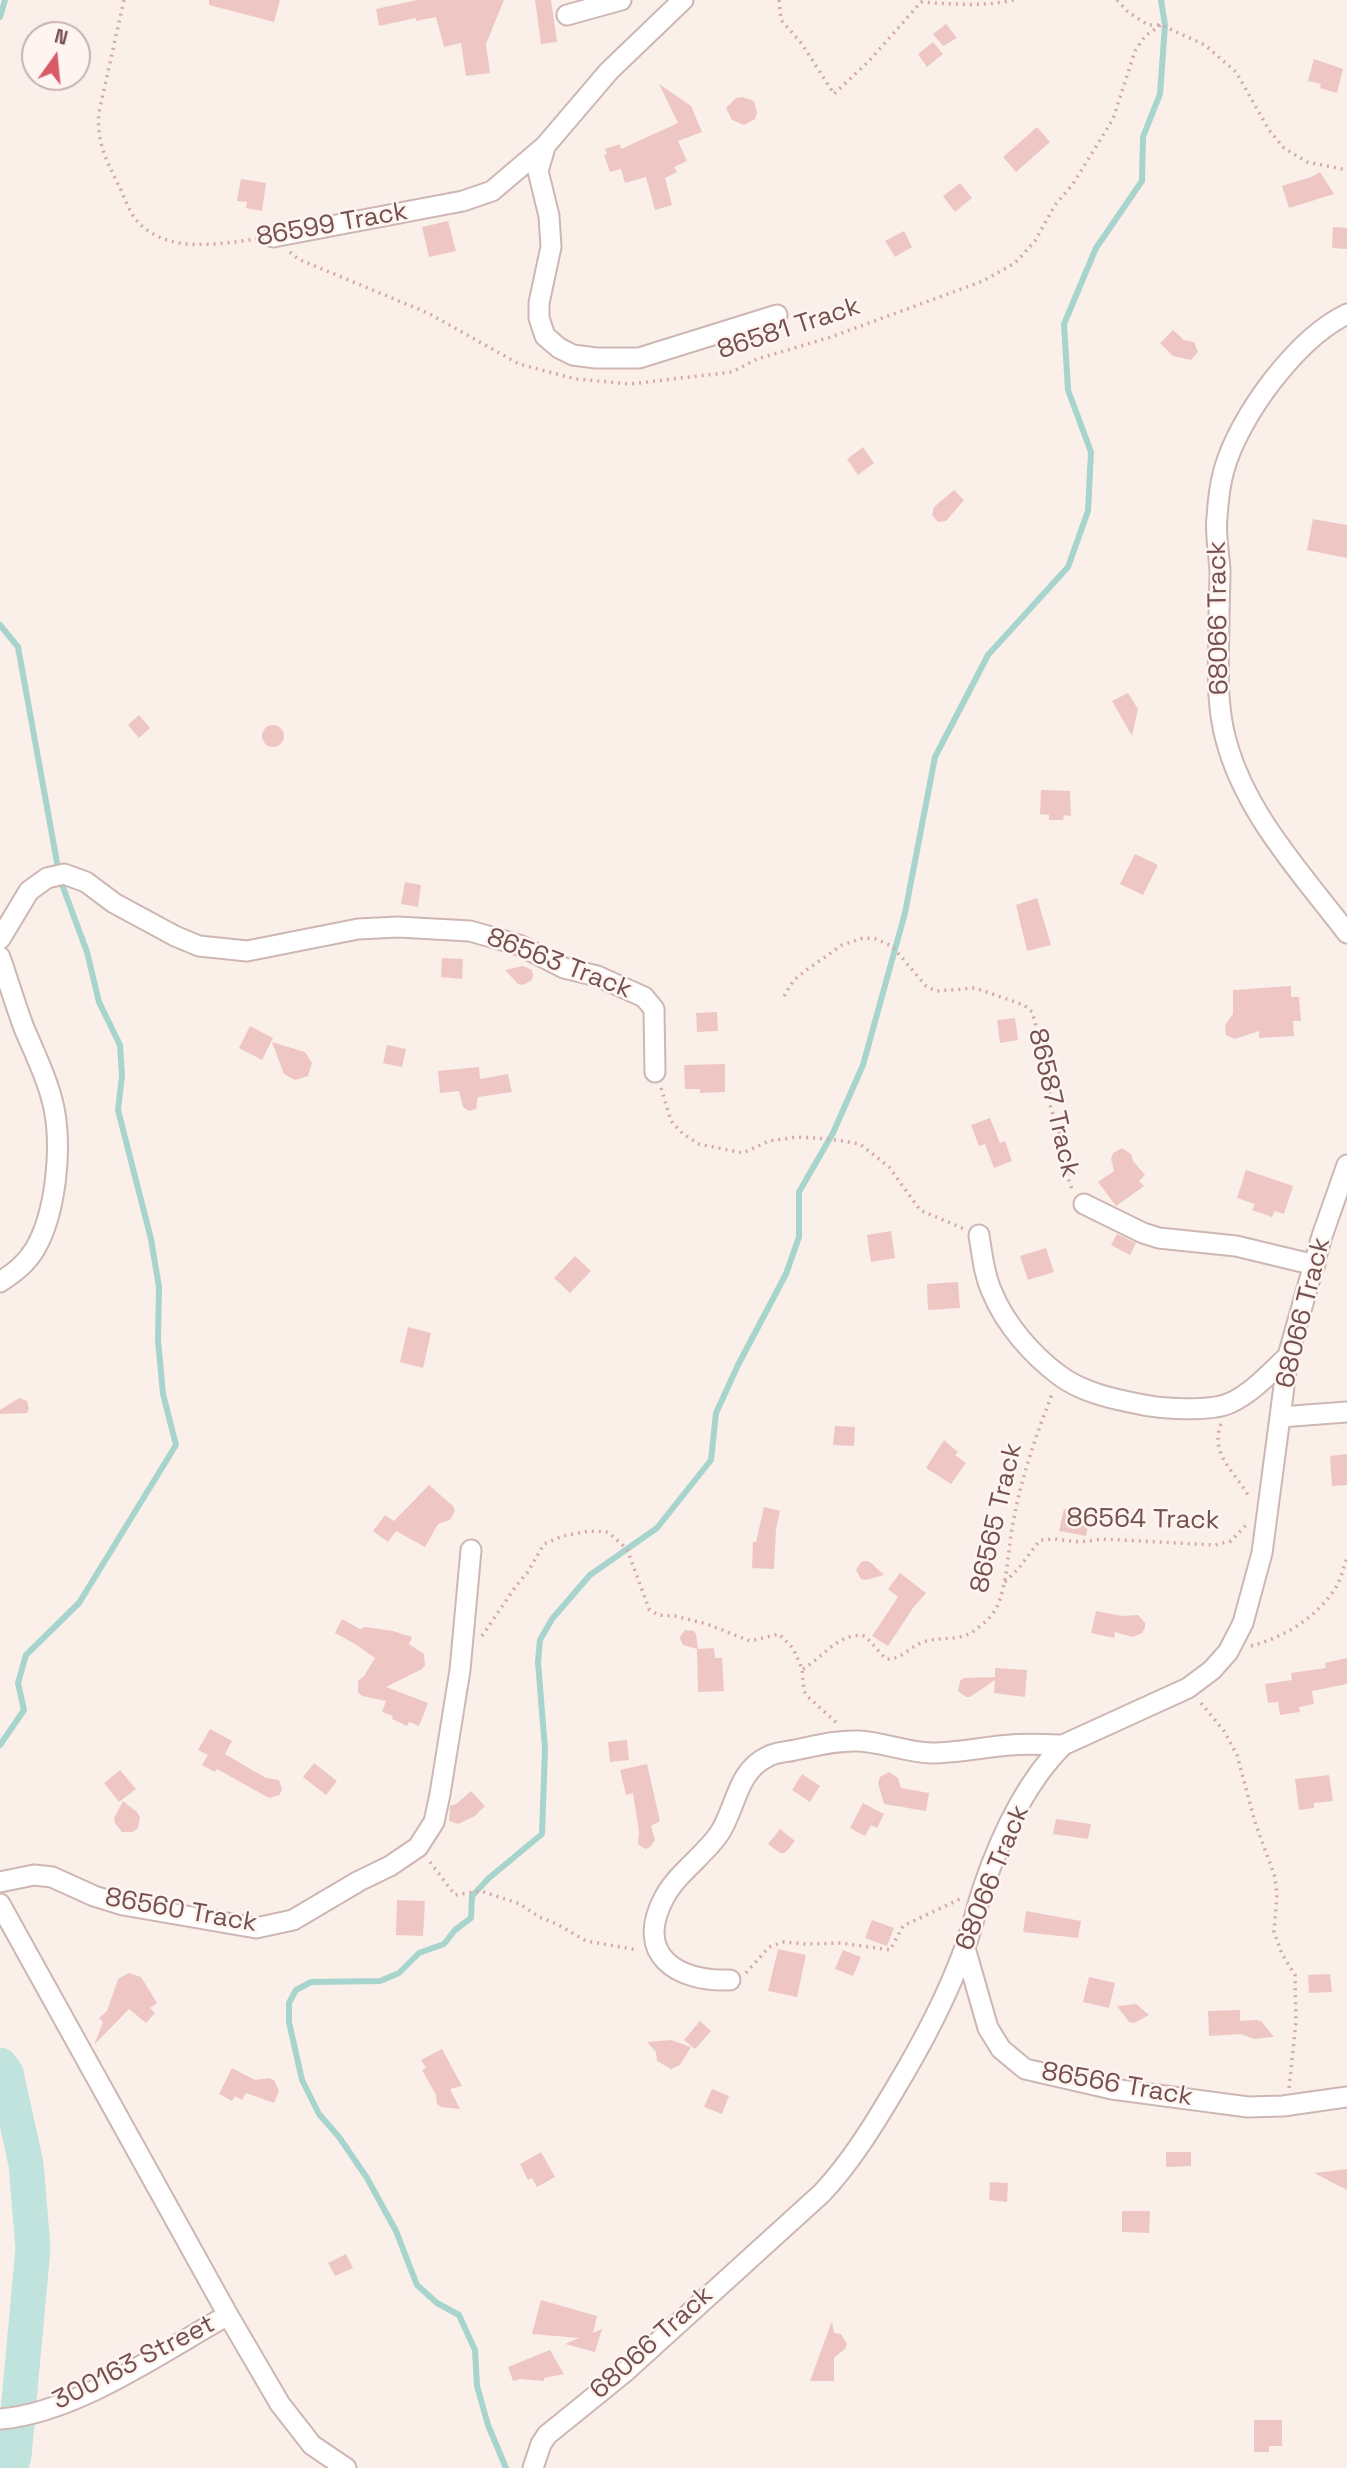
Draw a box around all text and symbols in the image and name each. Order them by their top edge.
north arrow [21,21,91,91]
text: N [52,23,70,51]
street label: 86599 Track [254,196,410,254]
street label: 86581 Track [714,291,864,367]
street label: 68066 Track [1202,541,1236,695]
street label: 86563 Track [482,922,636,1006]
street label: 86587 Track [1021,1026,1085,1180]
street label: 68066 Track [1270,1234,1338,1392]
street label: 86565 Track [965,1440,1029,1596]
street label: 86564 Track [1066,1503,1220,1537]
street label: 68066 Track [950,1801,1036,1955]
street label: 86560 Track [103,1882,259,1940]
street label: 86566 Track [1039,2056,1195,2114]
street label: 68066 Track [584,2280,720,2406]
street label: 300163 Street [48,2309,220,2417]

